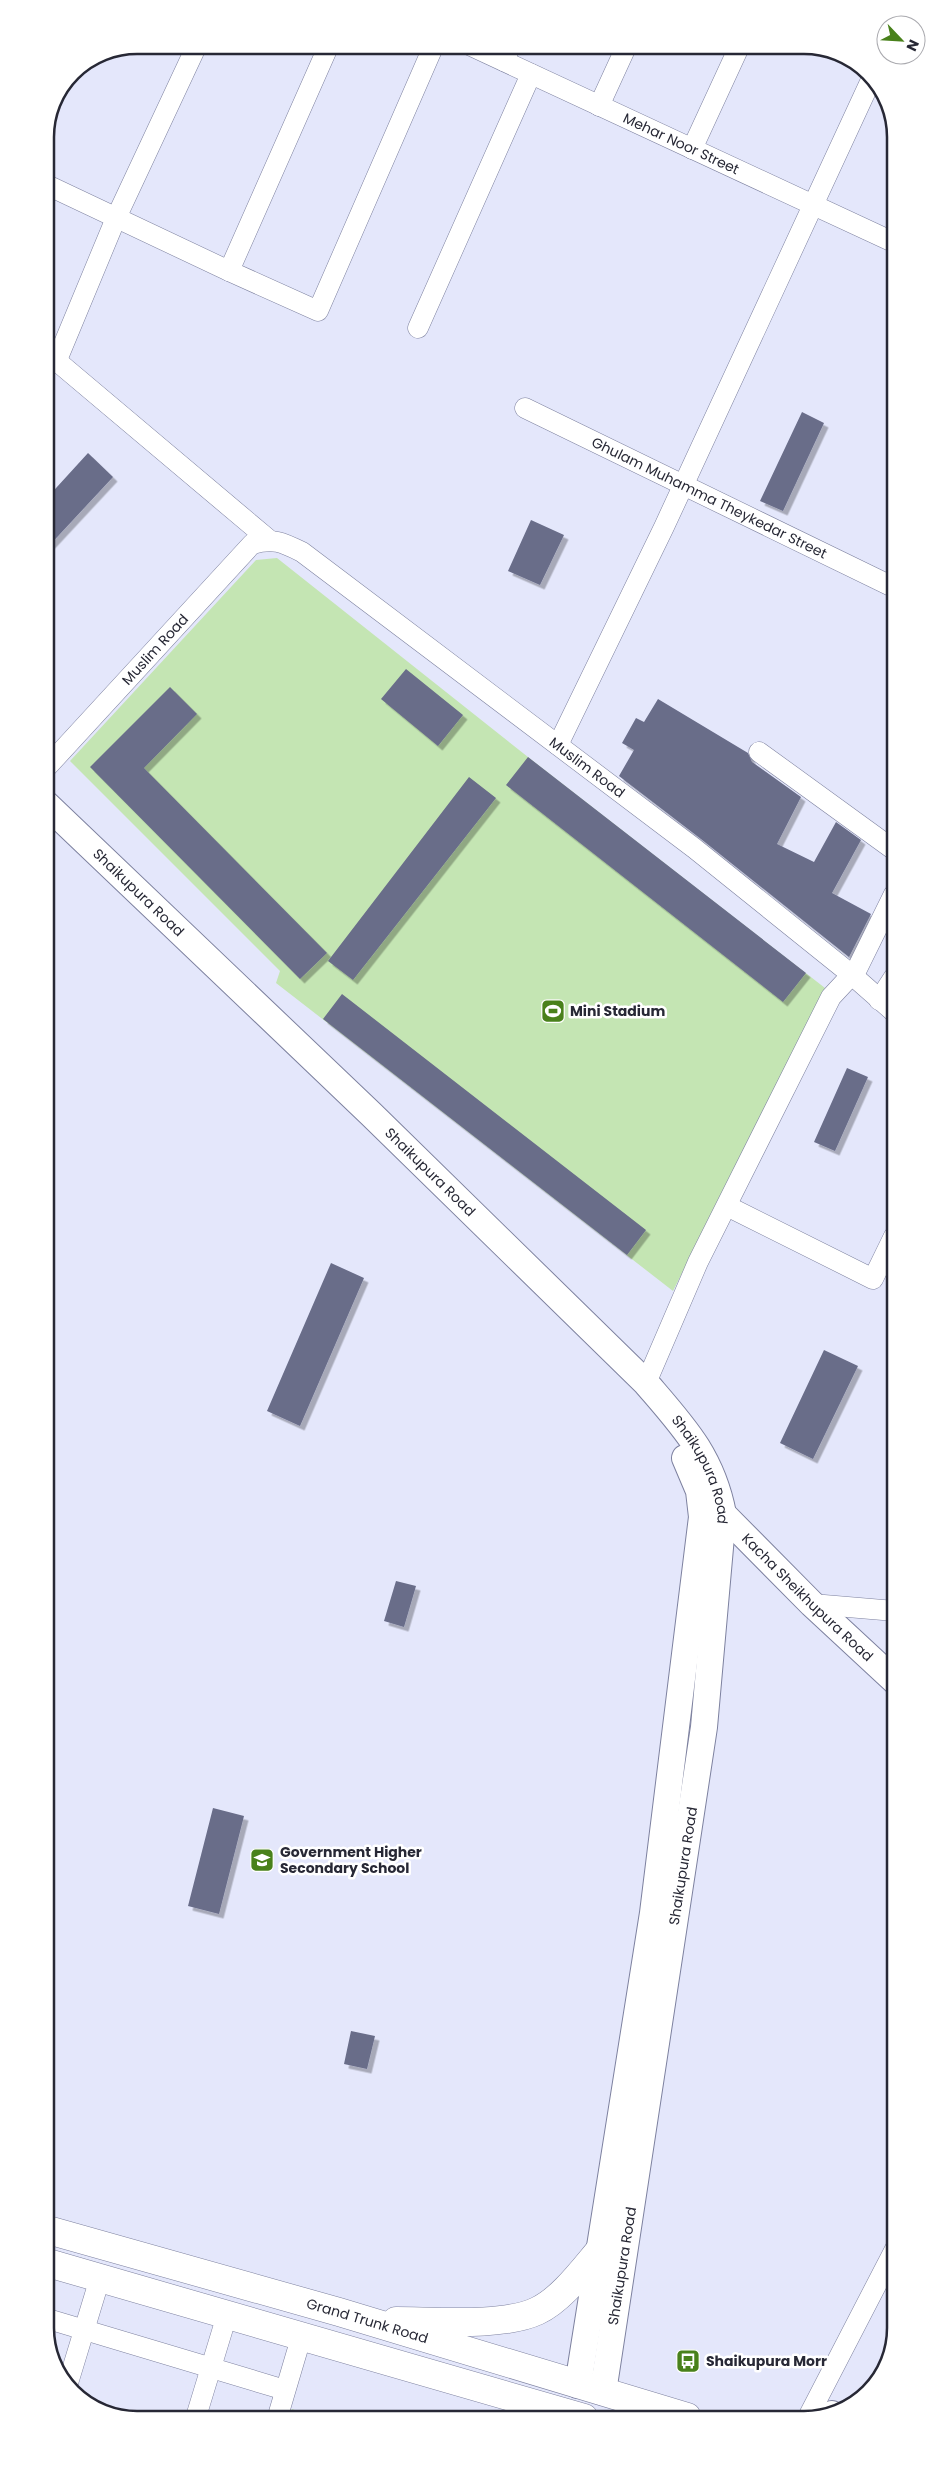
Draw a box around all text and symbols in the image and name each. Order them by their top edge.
north arrow [876,15,926,65]
text: N [901,36,924,54]
street label: Mehar Noor Street [620,108,743,179]
street label: Ghulam Muhamma Theykedar Street [588,432,830,563]
street label: Muslim Road [117,610,193,689]
street label: Muslim Road [545,732,629,802]
street label: Shaikupura Road [88,844,189,941]
sports icon: Mini Stadium [540,998,566,1024]
place label: Mini Stadium [570,1001,665,1021]
street label: Shaikupura Road [380,1123,480,1221]
street label: Shaikupura Road [667,1411,733,1525]
street label: Kacha Sheikhupura Road [737,1529,878,1666]
street label: Shaikupura Road [664,1805,702,1927]
place label: Government Higher Secondary School [280,1842,422,1878]
school or university icon: Government Higher Secondary School [249,1847,275,1873]
street label: Shaikupura Road [603,2205,641,2327]
street label: Grand Trunk Road [304,2293,431,2348]
bus stop icon: Shaikupura Morr [675,2348,701,2374]
place label: Shaikupura Morr [706,2351,827,2371]

